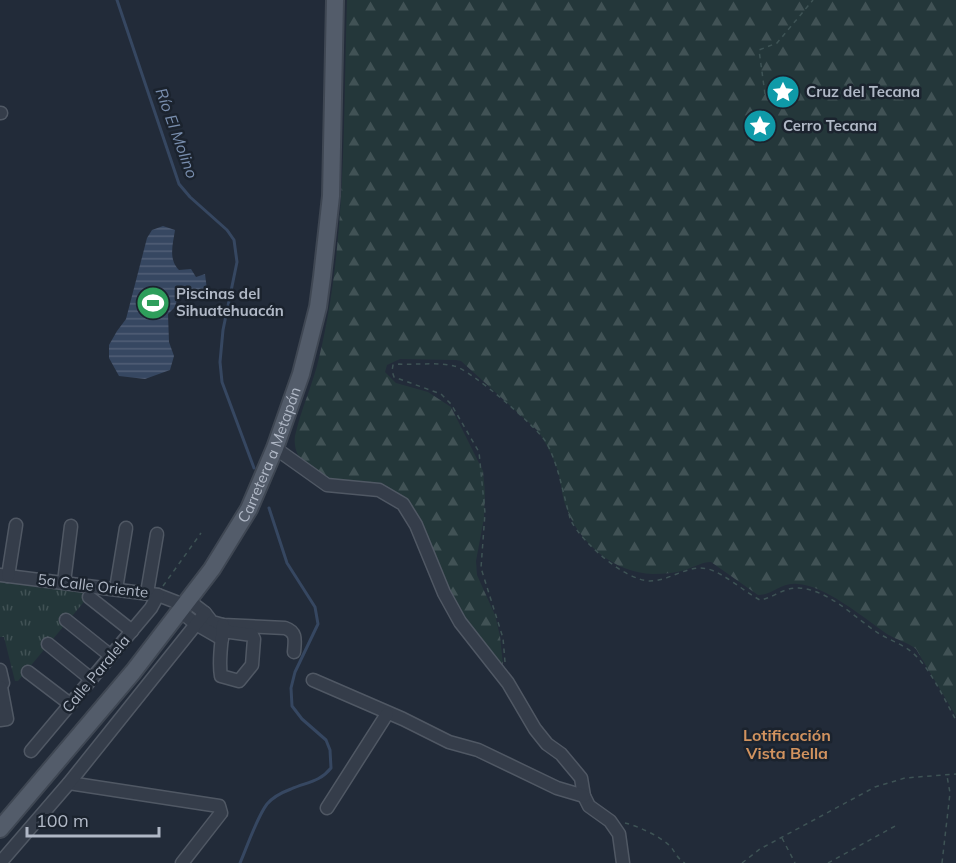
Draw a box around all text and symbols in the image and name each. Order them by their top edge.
place icon: Cruz del Tecana [765,74,801,110]
place label: Cruz del Tecana [806,82,920,101]
water label: Río El Molino [151,85,203,181]
place icon: Cerro Tecana [742,108,778,144]
place label: Cerro Tecana [783,116,877,135]
place label: Piscinas del Sihuatehuacán [176,284,284,320]
sports icon: Piscinas del Sihuatehuacán [135,285,171,321]
street label: Carretera a Metapán [233,384,305,526]
street label: 5a Calle Oriente [37,569,149,602]
street label: Calle Paralela [58,631,134,716]
district label: Lotificación Vista Bella [743,725,831,763]
scale bar [27,800,159,838]
text: 100 m [36,809,89,832]

